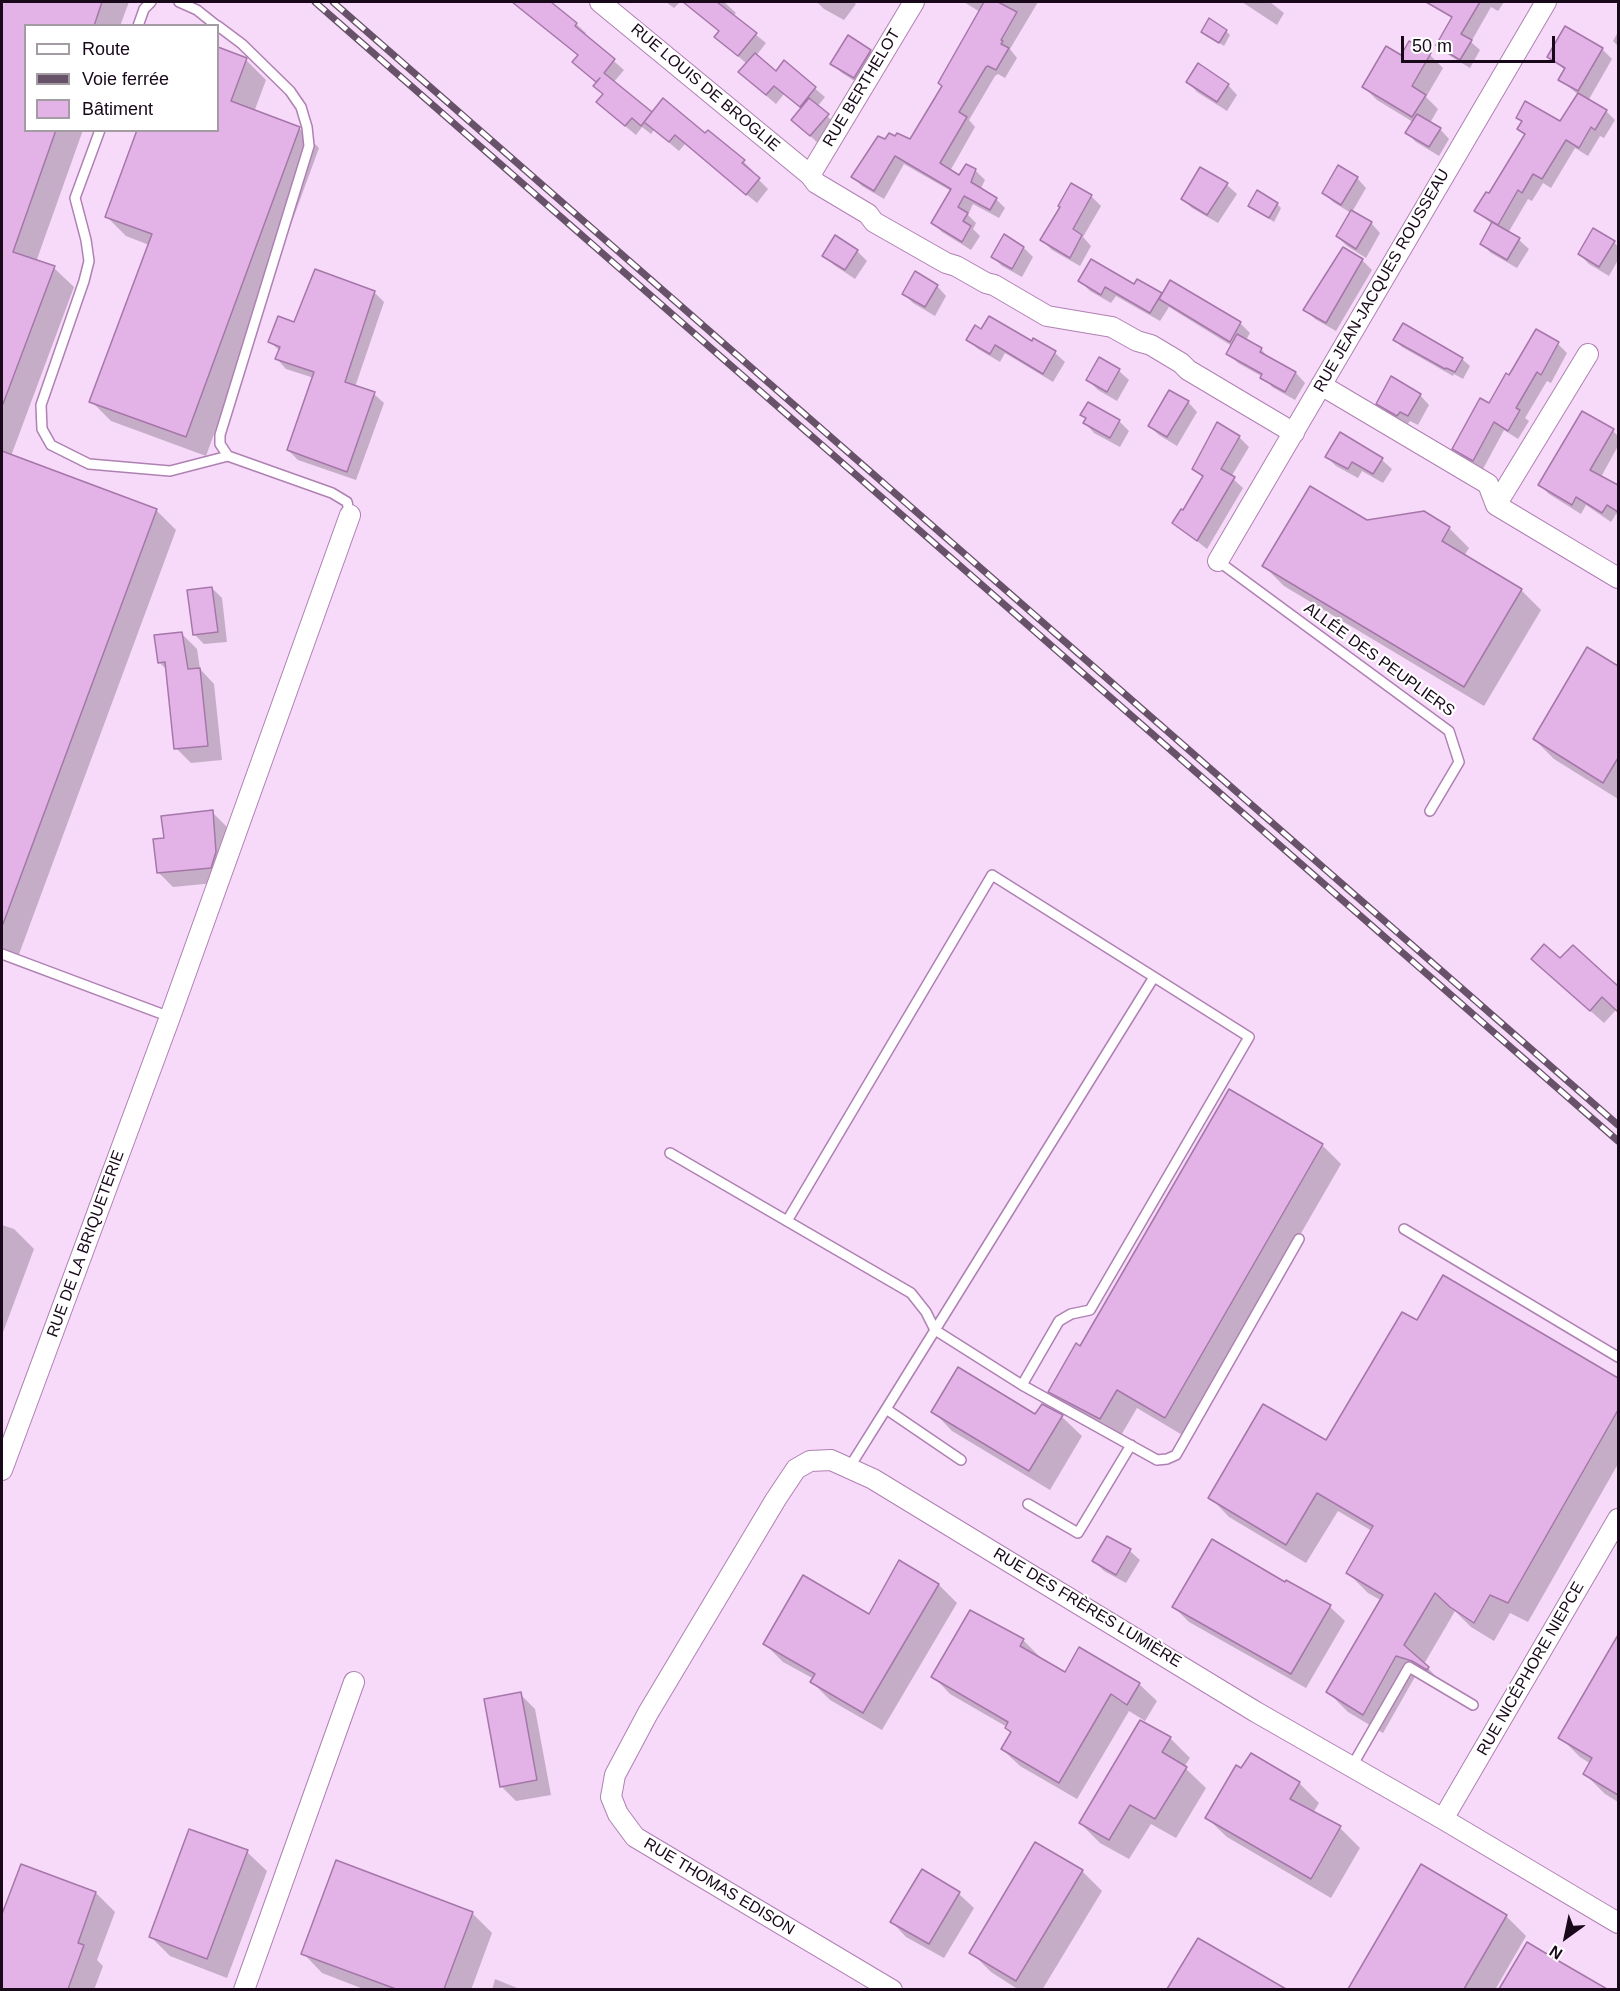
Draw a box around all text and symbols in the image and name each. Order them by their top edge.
street label: RUE LOUIS DE BROGLIE [627,20,783,156]
legend [24,24,219,132]
scale bar [1404,24,1558,62]
street label: RUE BERTHELOT [819,26,905,150]
text: 50 m [1412,36,1452,56]
text: Route [82,39,130,59]
text: Voie ferrée [82,69,169,89]
text: Bâtiment [82,99,153,119]
street label: RUE JEAN-JACQUES ROUSSEAU [1310,166,1454,396]
street label: ALLÉE DES PEUPLIERS [1300,599,1458,721]
street label: RUE DE LA BRIQUETERIE [43,1148,129,1340]
street label: RUE DES FRÈRES LUMIÈRE [989,1544,1185,1672]
street label: RUE NICÉPHORE NIEPCE [1473,1579,1589,1759]
street label: RUE THOMAS EDISON [640,1834,798,1940]
north arrow [1536,1907,1596,1967]
text: N [1546,1942,1565,1963]

